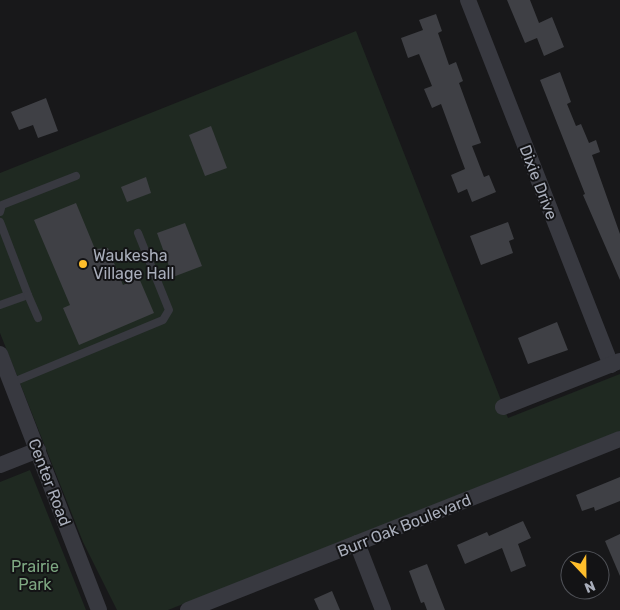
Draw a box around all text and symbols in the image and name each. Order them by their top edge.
street label: Dixie Drive [516,142,562,222]
place label: Waukesha Village Hall [93,246,174,283]
marker: Waukesha Village Hall [77,258,89,270]
street label: Center Road [24,436,75,529]
street label: Burr Oak Boulevard [335,490,474,561]
north arrow [560,550,610,600]
park label: Prairie Park [11,557,59,594]
text: N [582,577,598,596]

